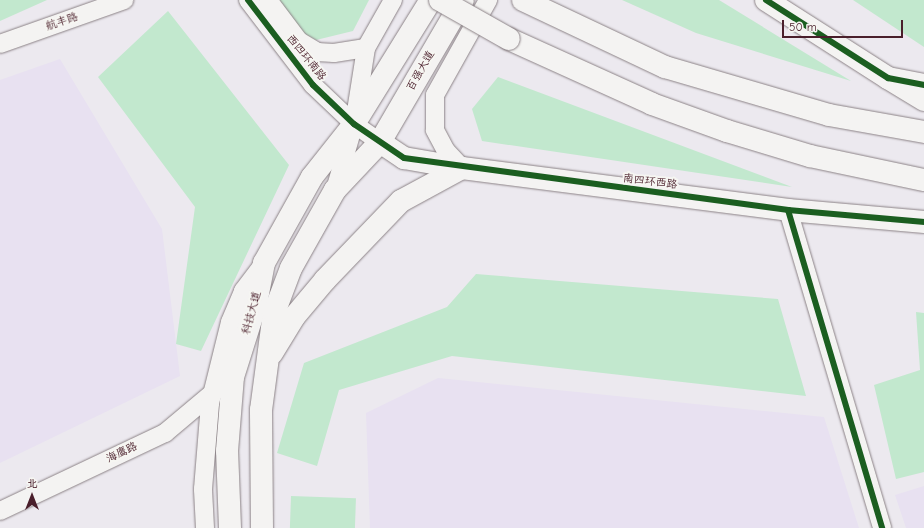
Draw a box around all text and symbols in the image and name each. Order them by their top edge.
street label: 航丰路 [44,10,80,34]
scale bar [784,12,905,38]
text: 50 m [789,20,817,34]
street label: 西四环南路 [284,32,328,84]
street label: 百强大道 [404,49,438,93]
street label: 南四环西路 [622,172,678,192]
street label: 科技大道 [240,290,264,336]
street label: 海鹰路 [104,440,140,466]
north arrow [12,476,52,516]
text: 北 [27,477,38,490]

